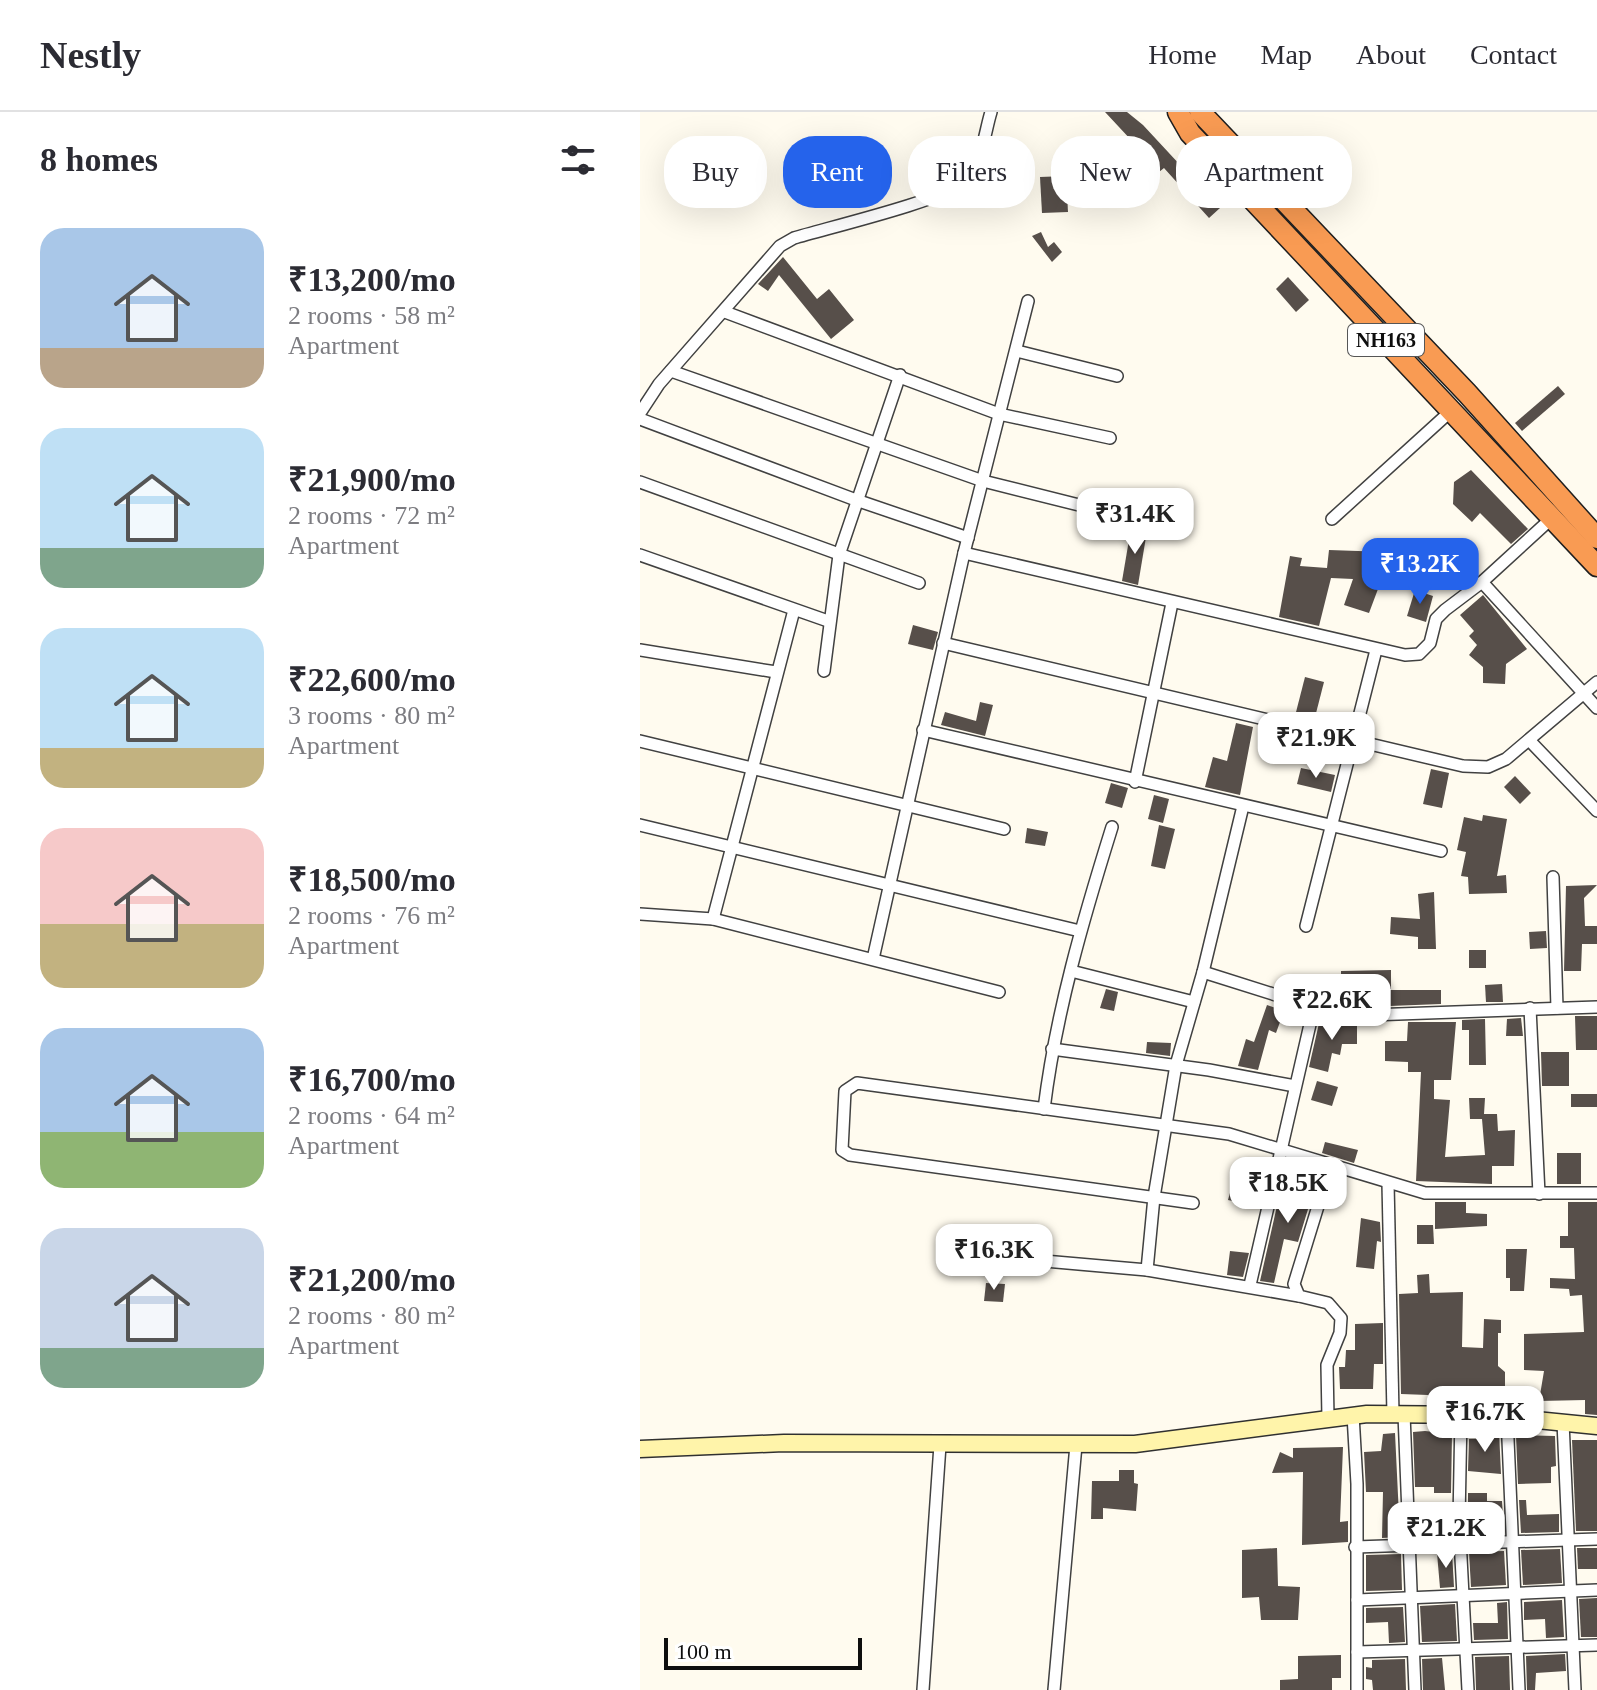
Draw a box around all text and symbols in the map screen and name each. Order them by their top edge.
text: Nestly [40,34,141,76]
text: Home [1148,39,1217,70]
text: Map [1261,39,1312,70]
text: About [1356,39,1426,70]
text: Contact [1470,39,1557,70]
chip: Buy [664,136,767,208]
chip: Rent [783,136,892,208]
chip: Filters [908,136,1035,208]
chip: New [1051,136,1160,208]
chip: Apartment [1176,136,1352,208]
icon: filters [556,138,600,182]
text: 8 homes [40,141,158,178]
icon: home [104,260,200,356]
text: ₹13,200/mo [288,261,456,298]
text: 2 rooms · 58 m² [288,301,455,330]
road number: NH163 [1348,324,1424,356]
text: Apartment [288,331,399,360]
icon: home [104,460,200,556]
text: ₹21,900/mo [288,461,456,498]
pin: ₹31.4K [1070,488,1200,556]
text: ₹31.4K [1095,499,1175,528]
text: 2 rooms · 72 m² [288,501,455,530]
text: Apartment [288,531,399,560]
pin: ₹13.2K [1355,538,1485,606]
text: ₹13.2K [1380,549,1460,578]
icon: home [104,660,200,756]
text: ₹22,600/mo [288,661,456,698]
text: 3 rooms · 80 m² [288,701,455,730]
pin: ₹21.9K [1251,712,1381,780]
text: ₹21.9K [1276,723,1356,752]
text: Apartment [288,731,399,760]
icon: home [104,860,200,956]
text: ₹18,500/mo [288,861,456,898]
text: 2 rooms · 76 m² [288,901,455,930]
text: Apartment [288,931,399,960]
pin: ₹22.6K [1267,974,1397,1042]
text: ₹22.6K [1292,985,1372,1014]
icon: home [104,1060,200,1156]
text: ₹16,700/mo [288,1061,456,1098]
text: 2 rooms · 64 m² [288,1101,455,1130]
text: Apartment [288,1131,399,1160]
pin: ₹18.5K [1223,1157,1353,1225]
text: ₹18.5K [1248,1168,1328,1197]
pin: ₹16.3K [929,1224,1059,1292]
text: ₹16.3K [954,1235,1034,1264]
icon: home [104,1260,200,1356]
text: ₹21,200/mo [288,1261,456,1298]
text: 2 rooms · 80 m² [288,1301,455,1330]
text: Apartment [288,1331,399,1360]
pin: ₹16.7K [1420,1386,1550,1454]
text: ₹16.7K [1445,1397,1525,1426]
pin: ₹21.2K [1381,1502,1511,1570]
text: ₹21.2K [1406,1513,1486,1542]
scale bar [664,1634,862,1670]
text: 100 m [676,1639,732,1664]

